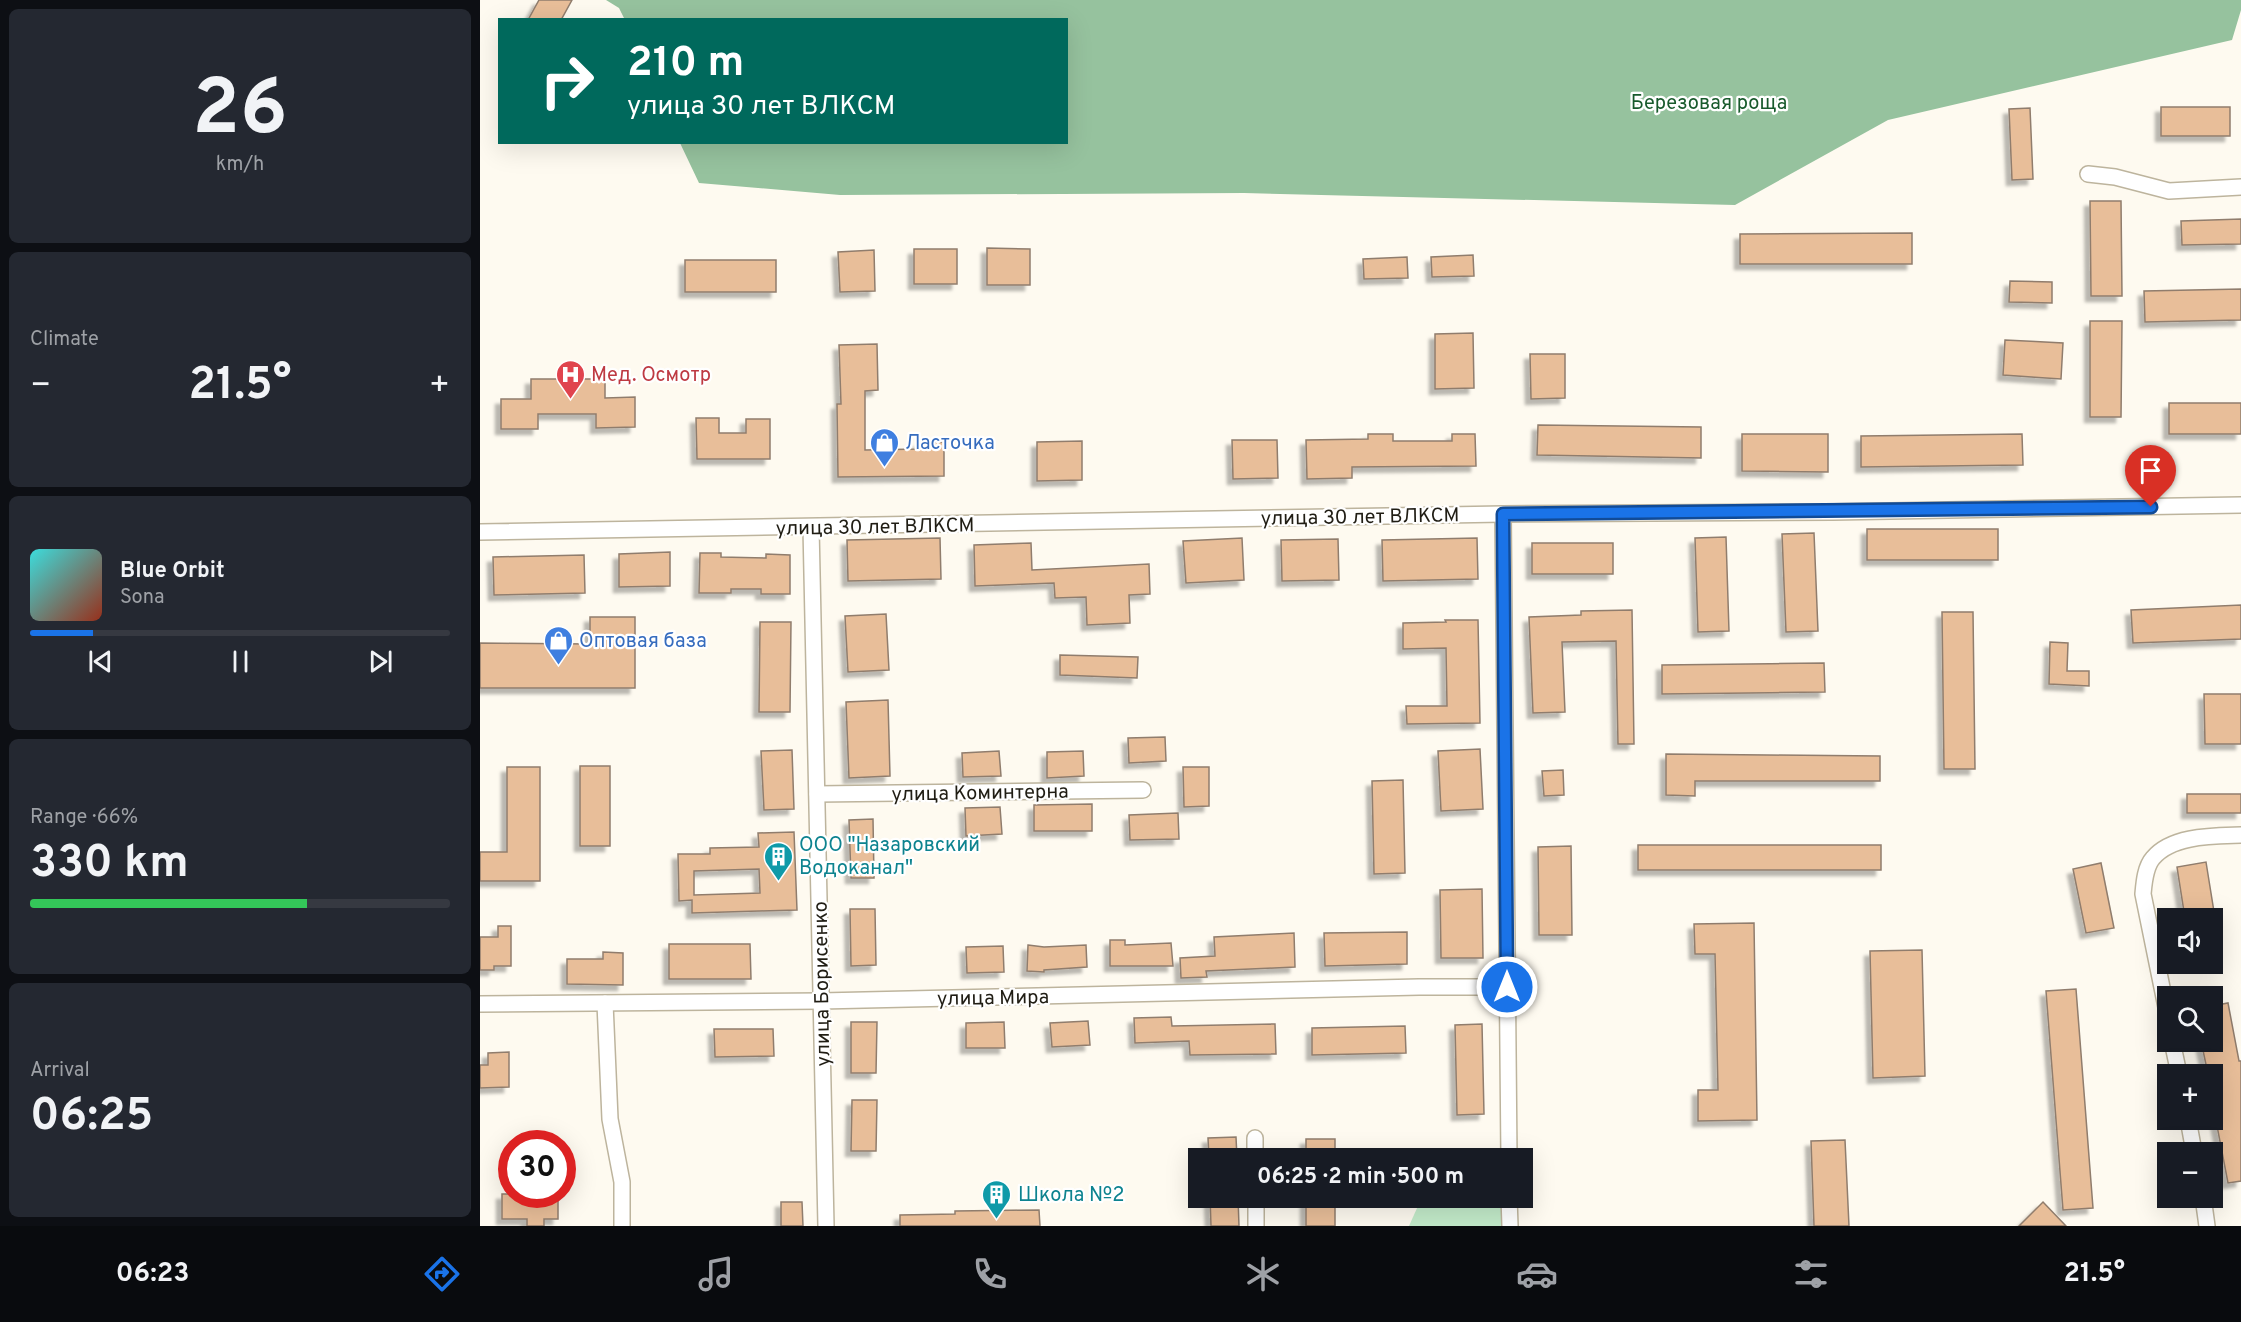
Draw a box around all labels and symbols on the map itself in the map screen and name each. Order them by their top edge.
park label: Березовая роща [1631,91,1787,117]
hospital icon: Мед. Осмотр [554,358,586,400]
place label: Мед. Осмотр [591,363,711,389]
shop icon: Ласточка [868,426,900,468]
place label: Ласточка [905,431,995,457]
pin [2125,445,2176,507]
street label: улица 30 лет ВЛКСМ [1260,503,1460,533]
street label: улица 30 лет ВЛКСМ [775,513,975,543]
shop icon: Оптовая база [542,624,574,666]
place label: Оптовая база [579,629,707,655]
street label: улица Коминтерна [891,779,1069,809]
place label: ООО "Назаровский Водоканал" [799,833,980,882]
building icon: ООО "Назаровский Водоканал" [762,840,794,882]
street label: улица Борисенко [809,901,837,1067]
position arrow [1475,955,1539,1019]
street label: улица Мира [937,985,1049,1013]
speed limit sign: 30 [498,1130,576,1208]
building icon: Школа №2 [981,1178,1013,1220]
place label: Школа №2 [1018,1183,1125,1209]

